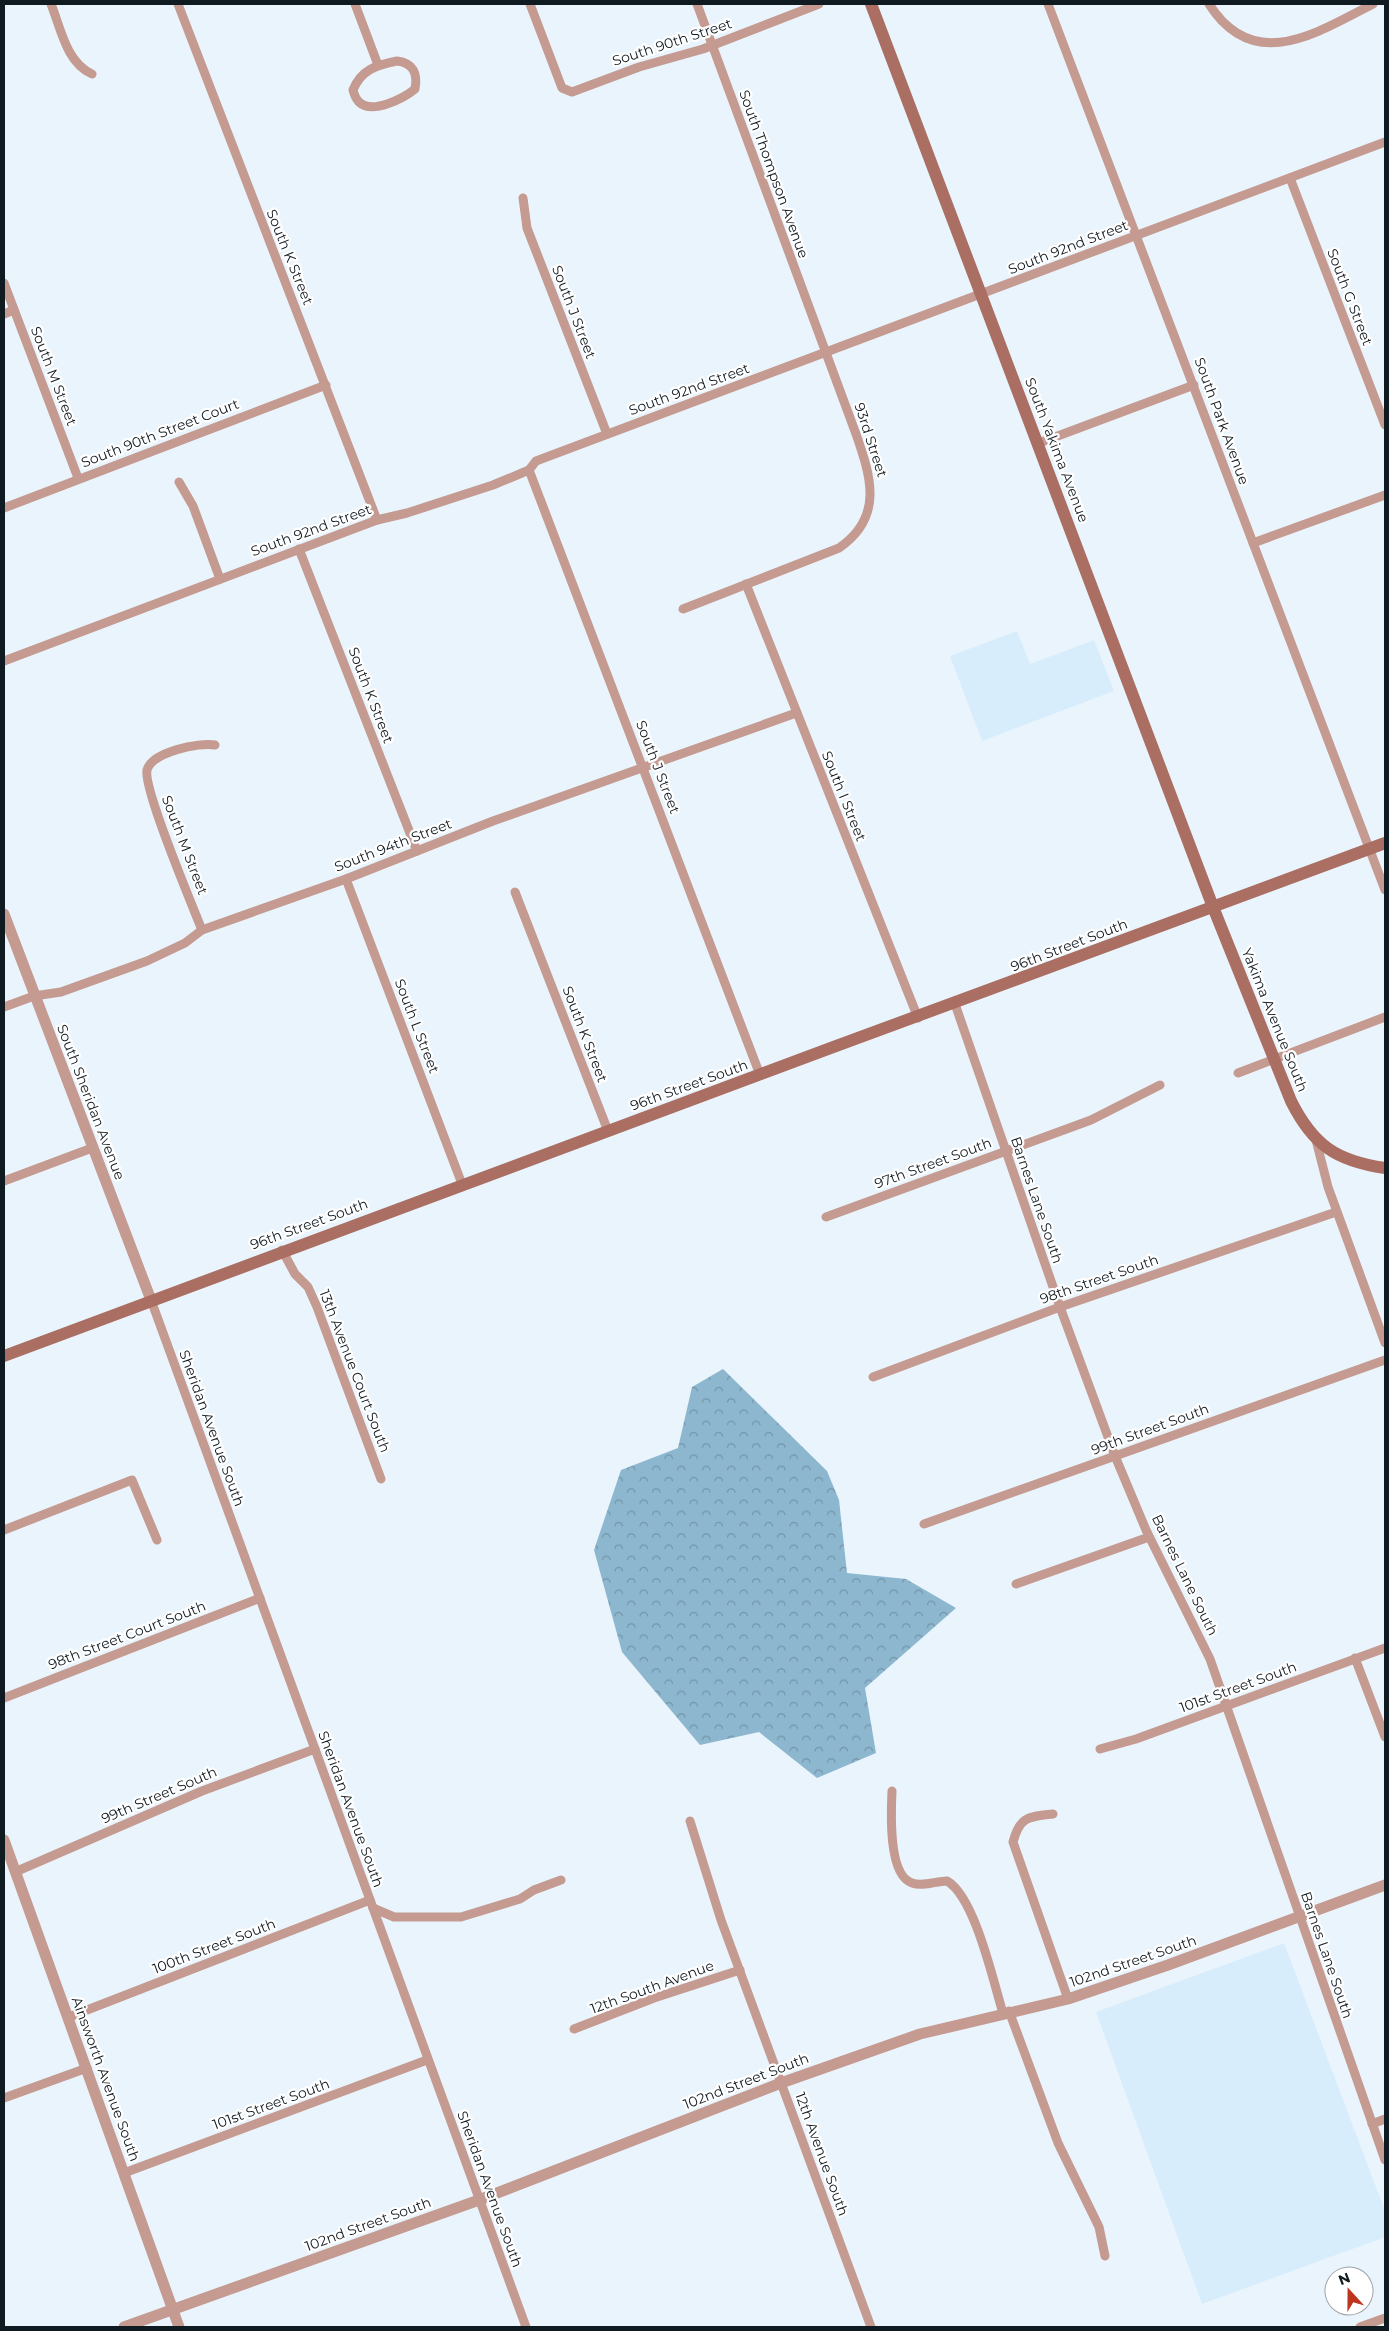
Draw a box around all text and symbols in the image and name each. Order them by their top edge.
street label: South 90th Street [610,14,734,70]
street label: South Thompson Avenue [735,87,813,261]
street label: South K Street [263,207,317,308]
street label: South 92nd Street [1005,216,1131,278]
street label: South G Street [1323,246,1377,348]
street label: South J Street [548,263,600,362]
street label: South M Street [27,324,81,429]
street label: South Park Avenue [1191,355,1253,487]
street label: South 92nd Street [626,359,752,419]
street label: South Yakima Avenue [1021,375,1093,525]
street label: South 90th Street Court [79,394,242,471]
street label: 93rd Street [851,400,892,480]
street label: South 92nd Street [248,500,374,560]
street label: South K Street [344,644,398,746]
street label: South J Street [632,718,684,817]
street label: South I Street [818,748,870,844]
street label: South M Street [158,793,212,898]
street label: South 94th Street [332,814,455,876]
street label: 96th Street South [1008,914,1130,976]
street label: Yakima Avenue South [1238,945,1312,1095]
street label: South L Street [391,976,443,1076]
street label: South K Street [558,983,612,1085]
street label: South Sheridan Avenue [53,1022,129,1182]
street label: 96th Street South [628,1055,750,1115]
street label: 97th Street South [872,1133,994,1193]
street label: Barnes Lane South [1007,1134,1067,1266]
street label: 96th Street South [248,1194,370,1254]
street label: 98th Street South [1037,1250,1161,1308]
street label: 13th Avenue Court South [316,1287,394,1455]
street label: Sheridan Avenue South [175,1347,249,1509]
street label: 99th Street South [1089,1399,1211,1459]
street label: Barnes Lane South [1148,1511,1222,1639]
street label: 98th Street Court South [46,1597,208,1673]
street label: 101st Street South [1177,1657,1299,1717]
street label: Sheridan Avenue South [314,1728,388,1890]
street label: 99th Street South [98,1762,220,1828]
street label: Barnes Lane South [1297,1889,1357,2021]
street label: 100th Street South [150,1914,278,1978]
street label: 102nd Street South [1067,1931,1199,1991]
street label: 12th South Avenue [588,1956,716,2018]
street label: Ainsworth Avenue South [68,1994,144,2164]
street label: 102nd Street South [681,2049,811,2113]
street label: 101st Street South [210,2074,332,2134]
street label: 12th Avenue South [791,2090,853,2218]
street label: Sheridan Avenue South [453,2108,527,2270]
street label: 102nd Street South [303,2193,433,2255]
north arrow [1324,2266,1374,2316]
text: N [1336,2268,1353,2289]

